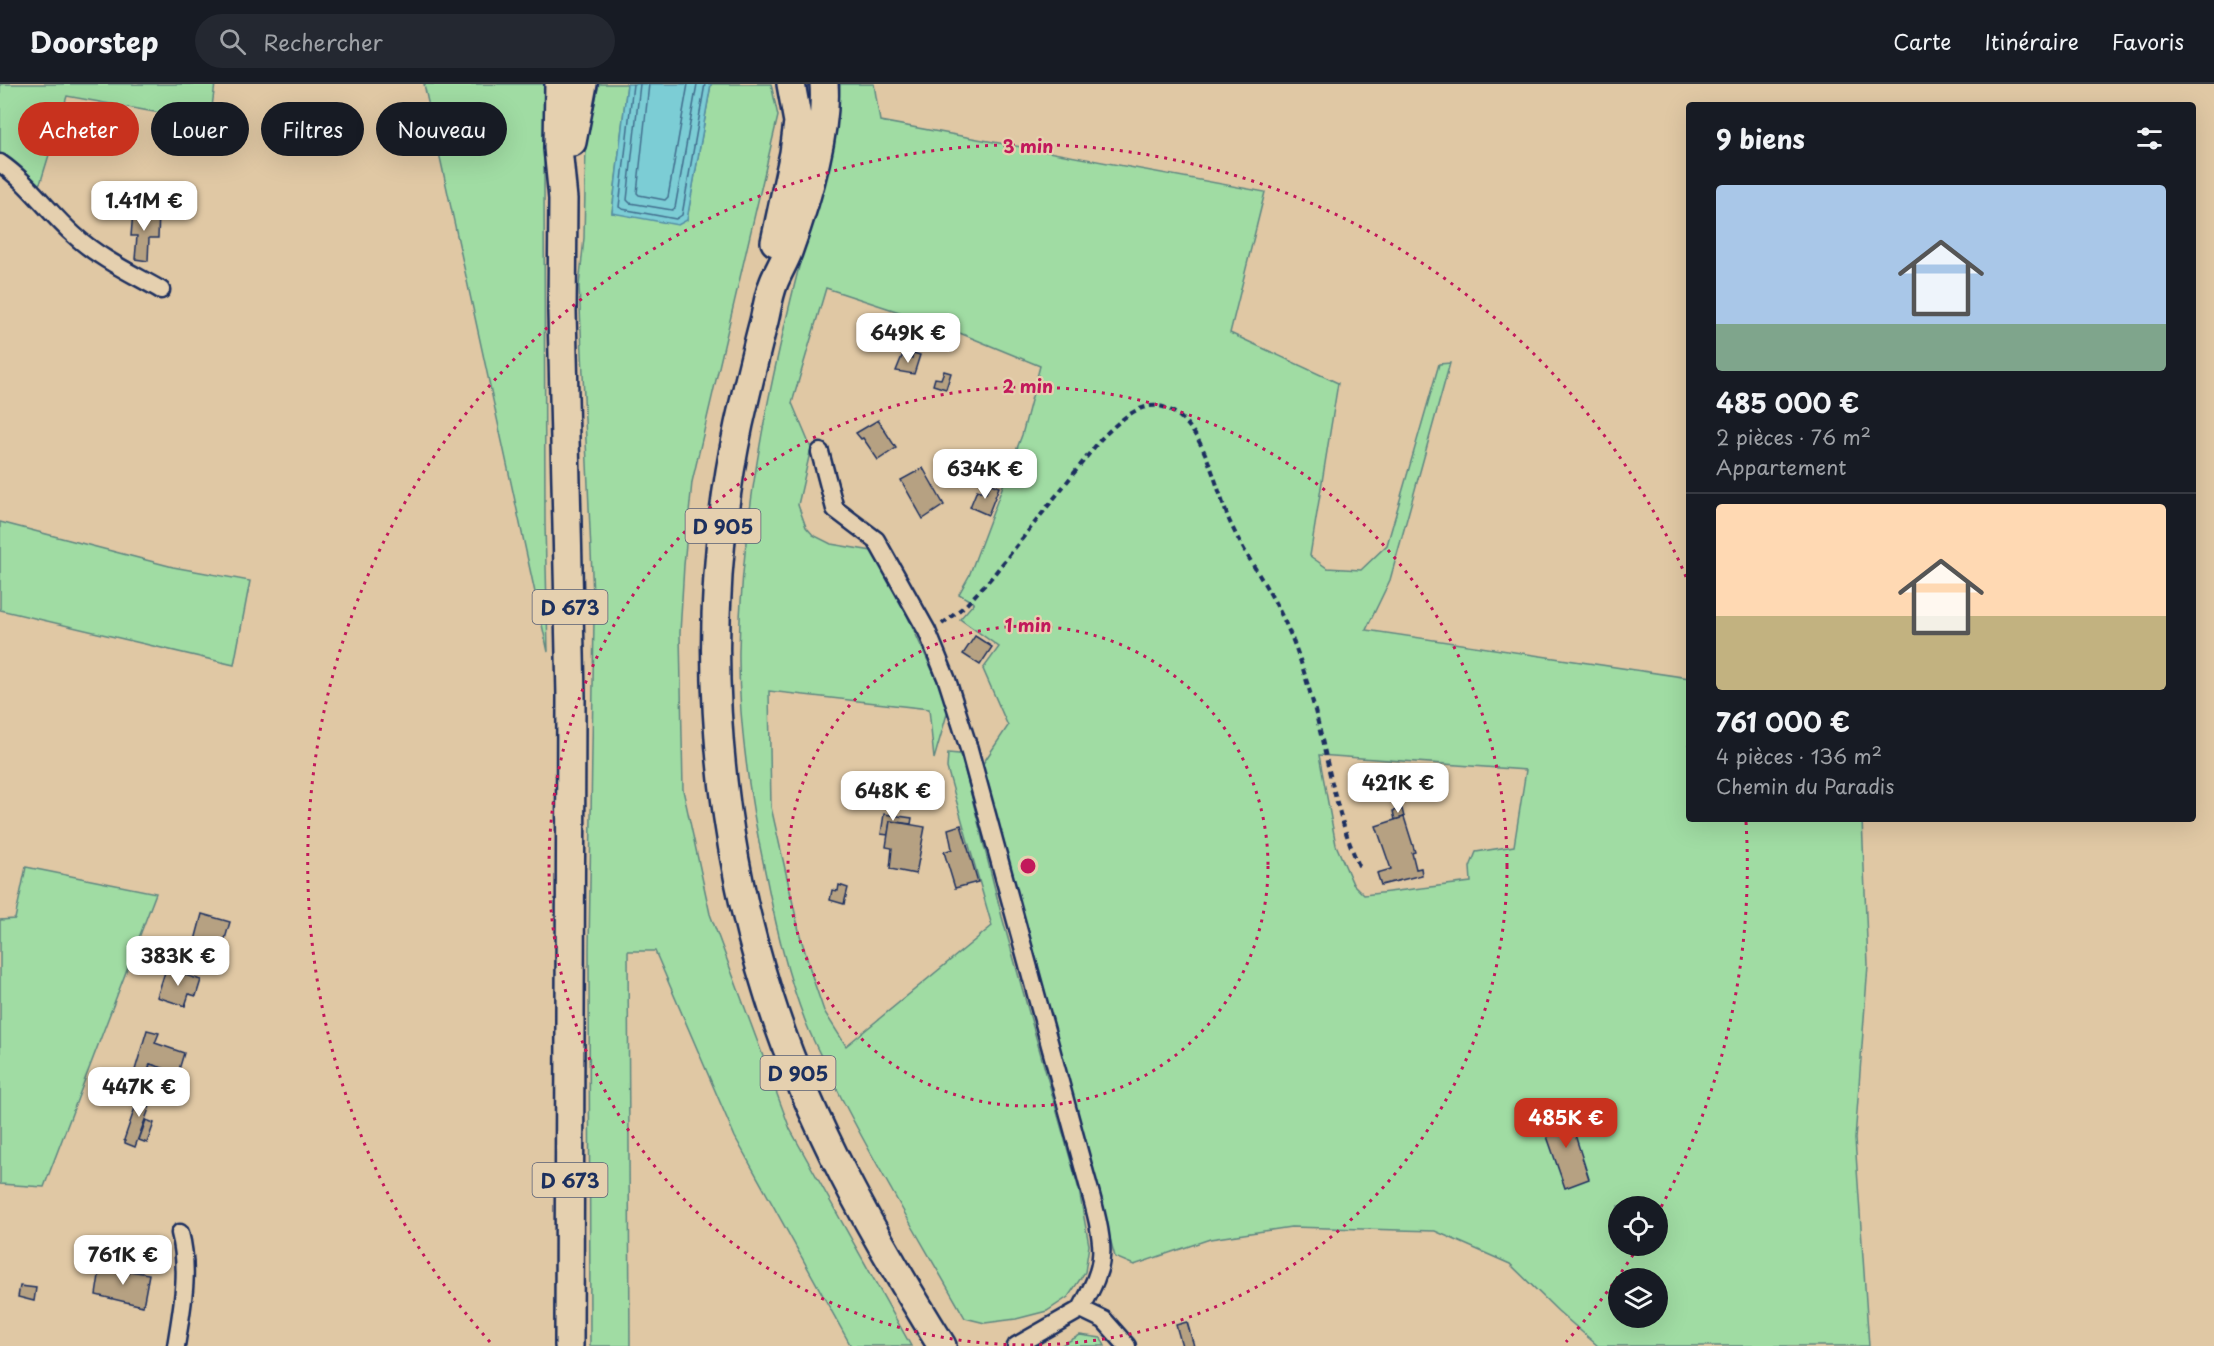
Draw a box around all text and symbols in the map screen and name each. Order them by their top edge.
search box [195,14,615,68]
text: Doorstep [30,20,159,63]
icon: search [216,25,249,58]
text: Rechercher [264,25,383,58]
text: Carte [1893,25,1952,57]
text: Itinéraire [1985,25,2079,57]
text: Favoris [2112,25,2184,57]
chip: Acheter [18,102,139,156]
chip: Louer [151,102,249,156]
chip: Filtres [261,102,364,156]
chip: Nouveau [376,102,507,156]
text: 9 biens [1716,119,1805,158]
icon: filters [2133,122,2166,155]
text: 3 min [1003,132,1053,159]
pin: 1.41M € [89,181,199,232]
text: 1.41M € [105,185,183,215]
icon: home [1887,224,1995,332]
pin: 649K € [859,313,957,364]
text: 649K € [870,317,946,347]
text: 2 min [1003,372,1053,399]
text: 485 000 € [1716,383,1859,422]
text: 2 pièces · 76 m² [1716,422,1871,452]
pin: 634K € [936,449,1034,500]
text: Appartement [1716,452,1846,482]
text: 634K € [947,453,1023,483]
road number: D 905 [686,509,760,543]
icon: home [1887,543,1995,651]
road number: D 673 [532,590,608,624]
text: 1 min [1005,611,1051,638]
text: 761 000 € [1716,702,1850,741]
text: 4 pièces · 136 m² [1716,741,1882,771]
pin: 421K € [1349,763,1447,814]
text: 421K € [1362,767,1434,797]
pin: 648K € [844,771,942,822]
text: Chemin du Paradis [1716,771,1894,801]
text: 648K € [855,775,931,805]
centre of rings [1018,856,1038,876]
pin: 383K € [129,936,227,987]
text: 383K € [140,940,216,970]
road number: D 905 [760,1056,836,1090]
pin: 447K € [90,1067,188,1118]
text: 447K € [102,1071,176,1101]
pin: 485K € [1517,1098,1615,1149]
text: 485K € [1528,1102,1604,1132]
road number: D 673 [532,1163,608,1197]
map controls [1608,1196,1668,1328]
button: locate [1608,1196,1668,1256]
pin: 761K € [74,1235,172,1286]
text: 761K € [88,1239,158,1269]
button: layers [1608,1268,1668,1328]

